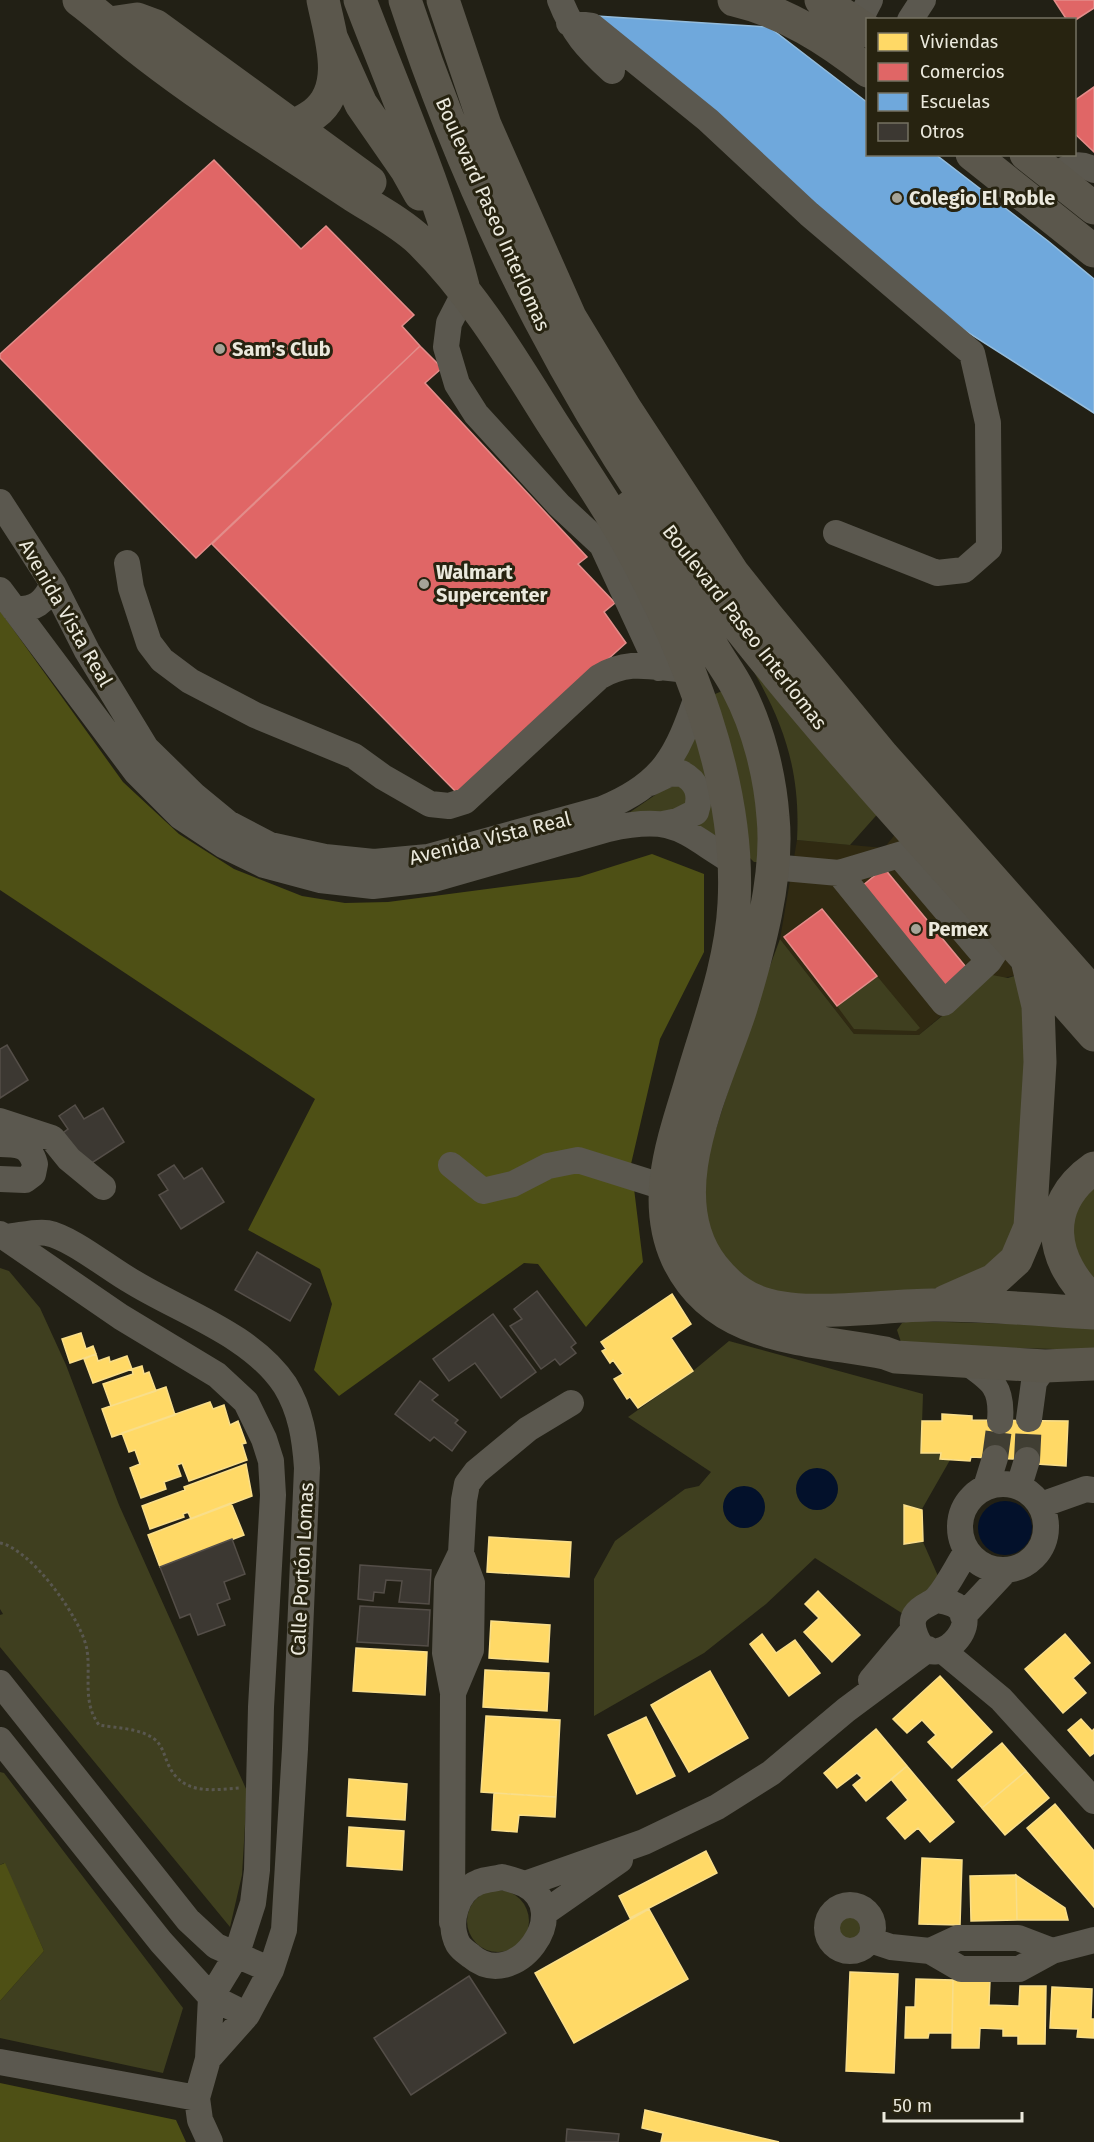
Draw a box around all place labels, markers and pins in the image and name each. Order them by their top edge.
place label: Colegio El Roble [909,186,1055,210]
marker: Colegio El Roble [890,191,904,205]
place label: Sam's Club [232,337,331,361]
marker: Sam's Club [213,342,227,356]
place label: Walmart Supercenter [436,560,548,607]
marker: Walmart Supercenter [417,577,431,591]
place label: Pemex [928,917,989,941]
marker: Pemex [909,922,923,936]

